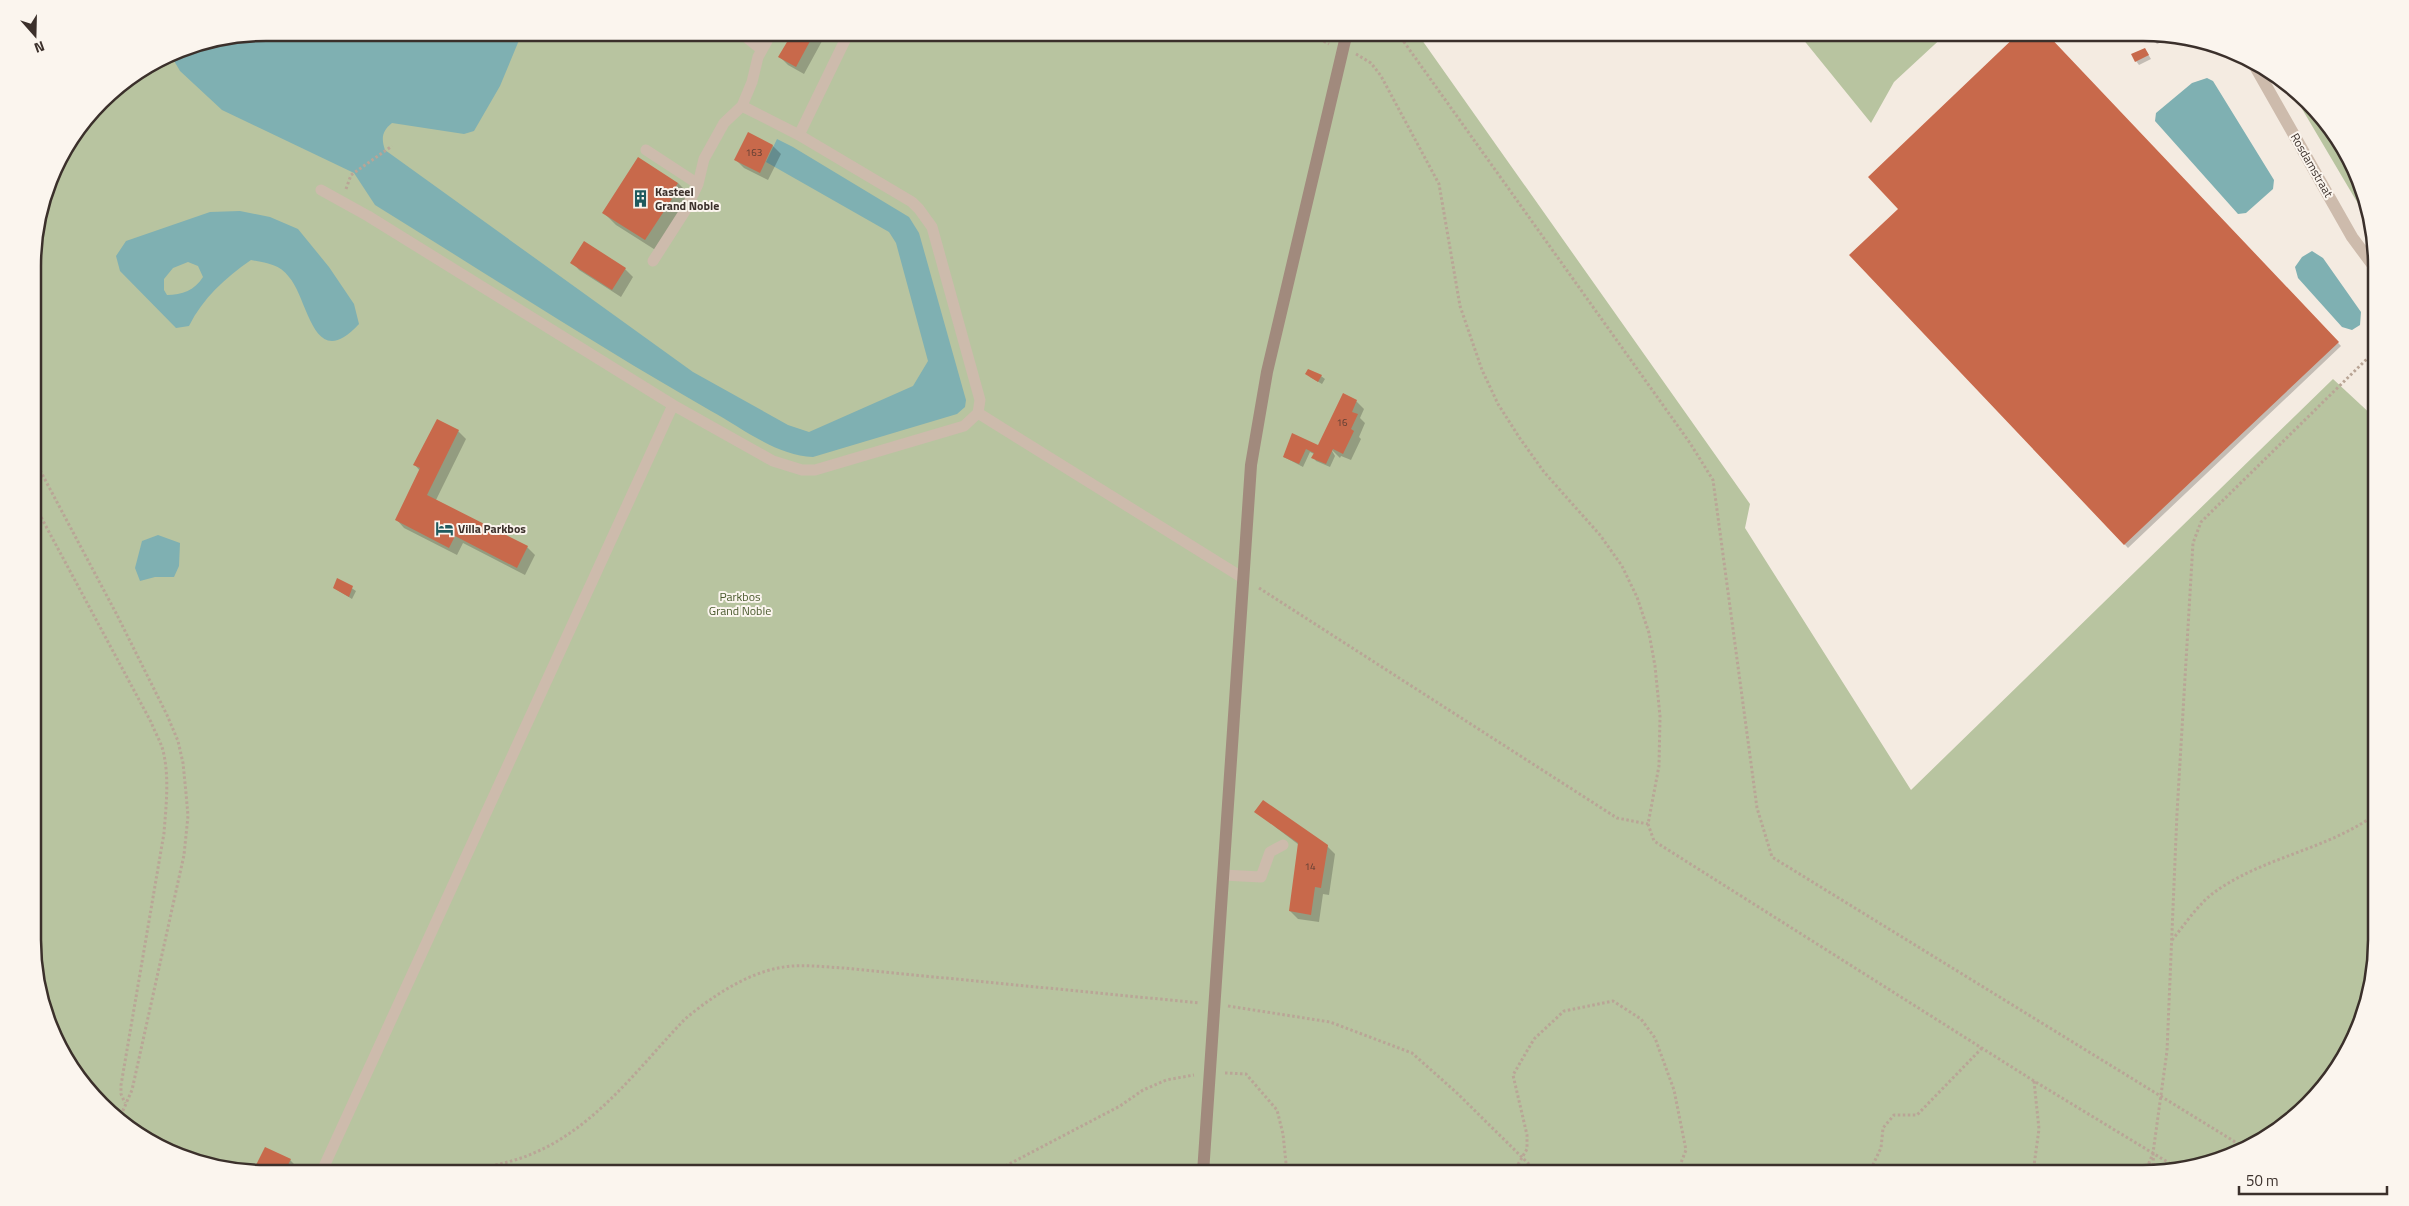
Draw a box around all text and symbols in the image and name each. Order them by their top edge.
north arrow [10,10,60,60]
text: N [31,36,48,59]
street label: Rosdamstraat [2286,129,2339,202]
house number: 163 [746,145,762,160]
place label: Kasteel Grand Noble [655,182,719,215]
building icon: Kasteel Grand Noble [631,188,651,208]
house number: 16 [1336,415,1348,430]
hotel icon: Villa Parkbos [434,518,454,538]
place label: Villa Parkbos [458,519,526,538]
park label: Parkbos Grand Noble [709,587,771,620]
house number: 14 [1304,859,1316,874]
scale bar [2239,1164,2386,1196]
text: 50 m [2246,1169,2279,1192]

